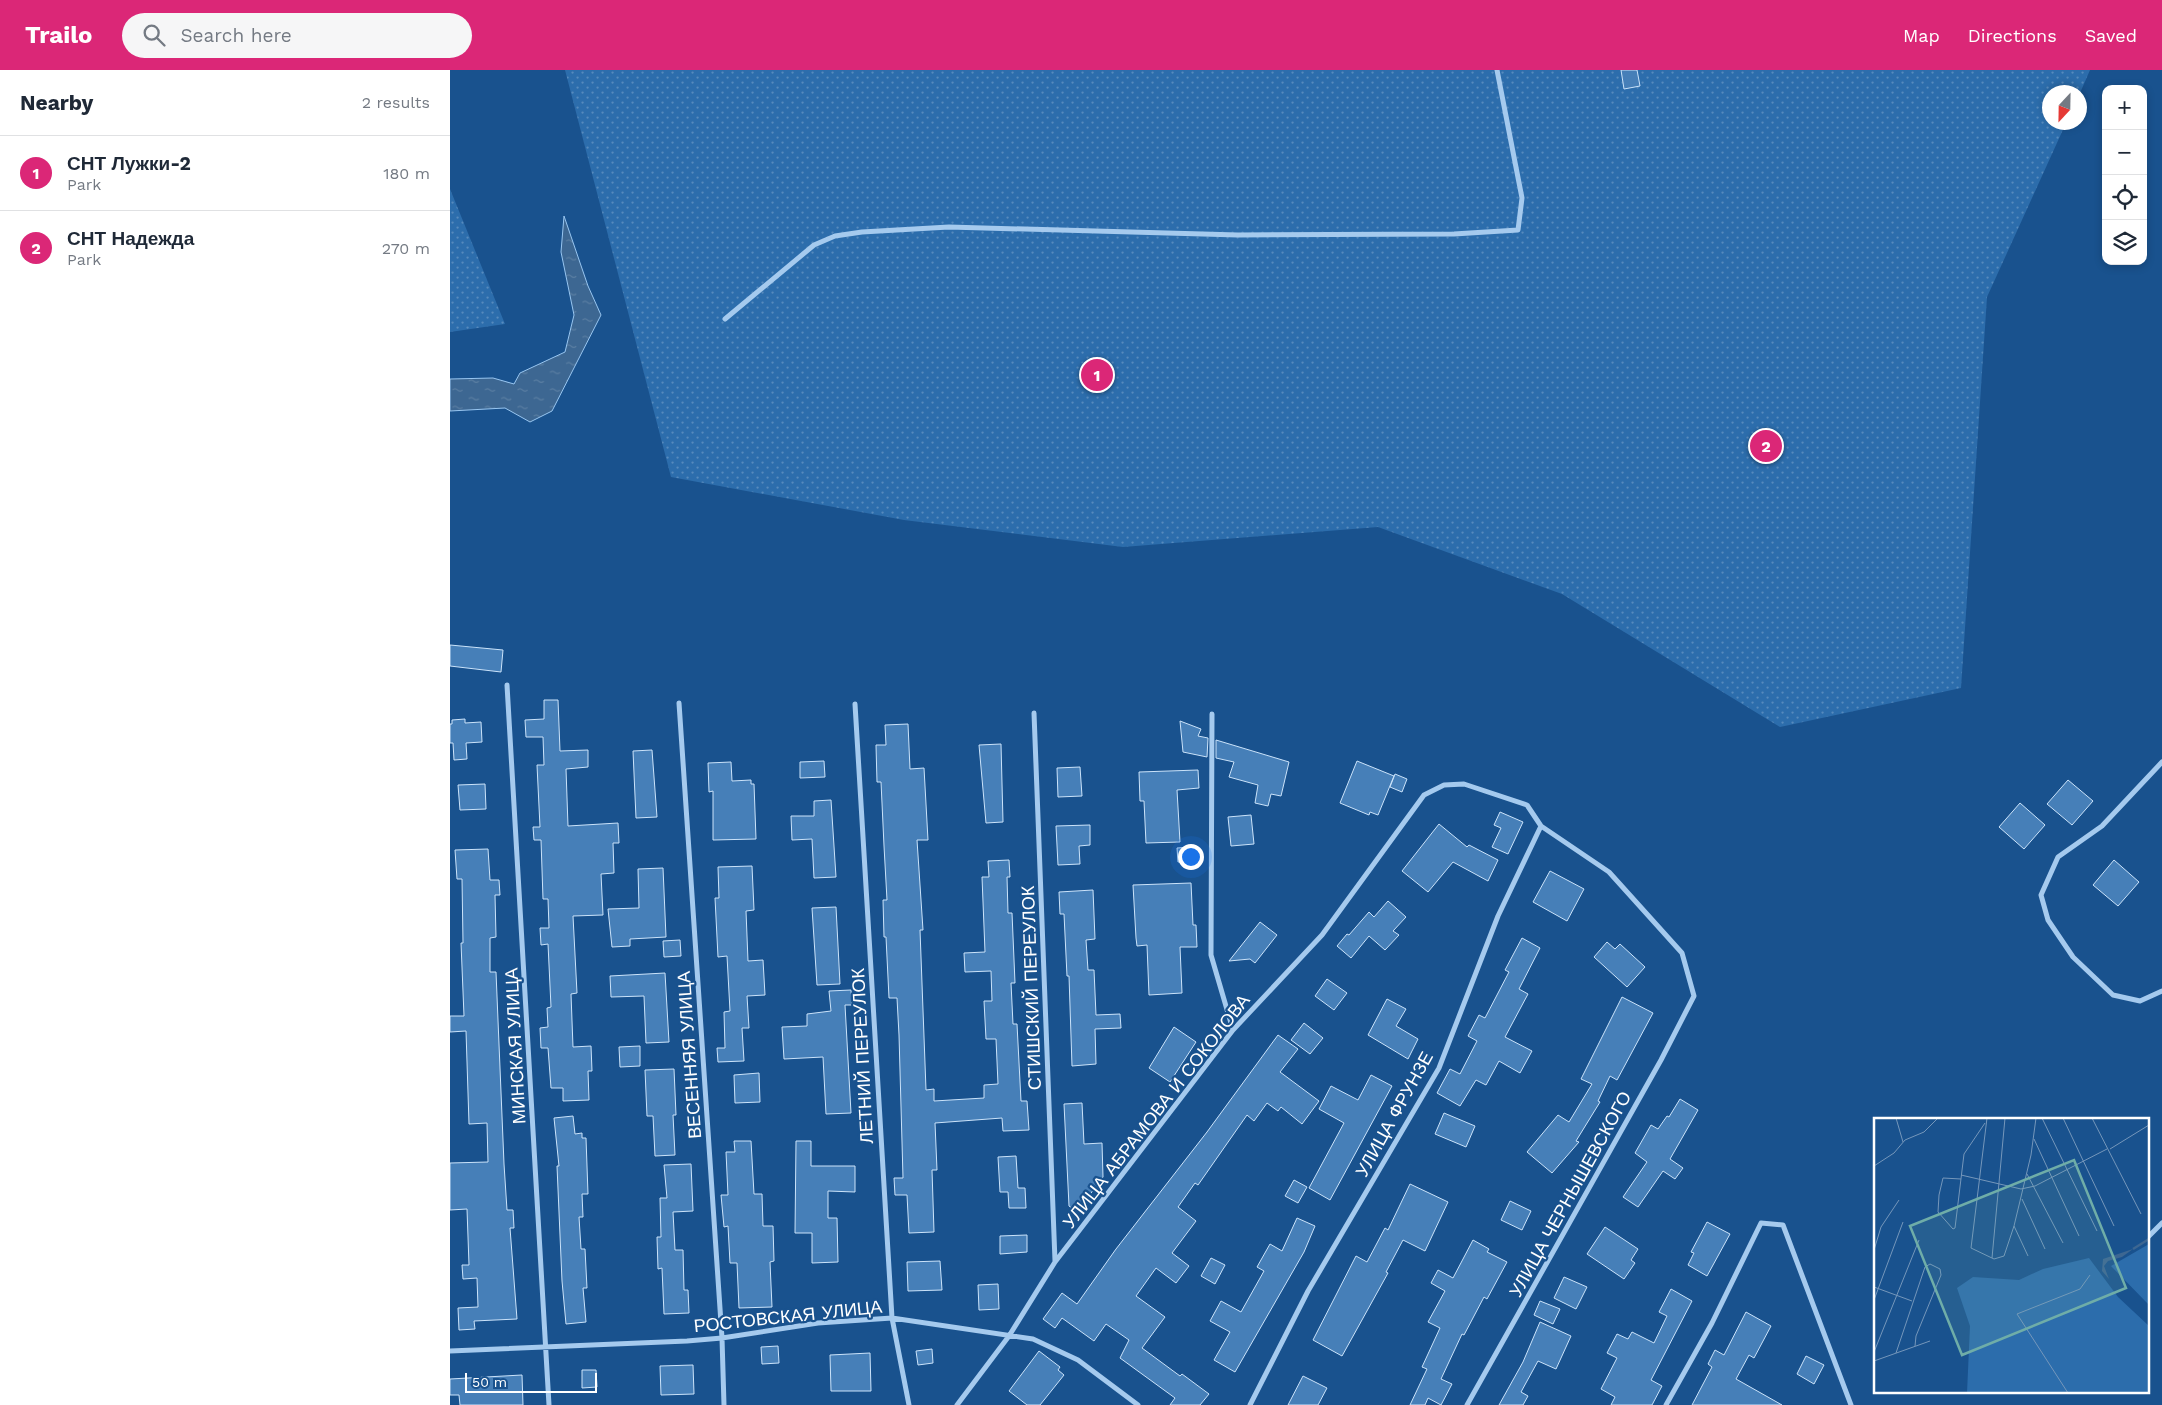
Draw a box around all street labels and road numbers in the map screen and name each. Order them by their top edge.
street label: СТИШСКИЙ ПЕРЕУЛОК [1017,885,1045,1091]
street label: МИНСКАЯ УЛИЦА [500,967,530,1125]
street label: ЛЕТНИЙ ПЕРЕУЛОК [847,967,877,1144]
street label: ВЕСЕННЯЯ УЛИЦА [673,970,705,1140]
street label: УЛИЦА АБРАМОВА И СОКОЛОВА [1058,990,1254,1232]
street label: УЛИЦА ФРУНЗЕ [1351,1048,1437,1180]
street label: УЛИЦА ЧЕРНЫШЕВСКОГО [1505,1087,1635,1301]
street label: РОСТОВСКАЯ УЛИЦА [693,1296,883,1336]

